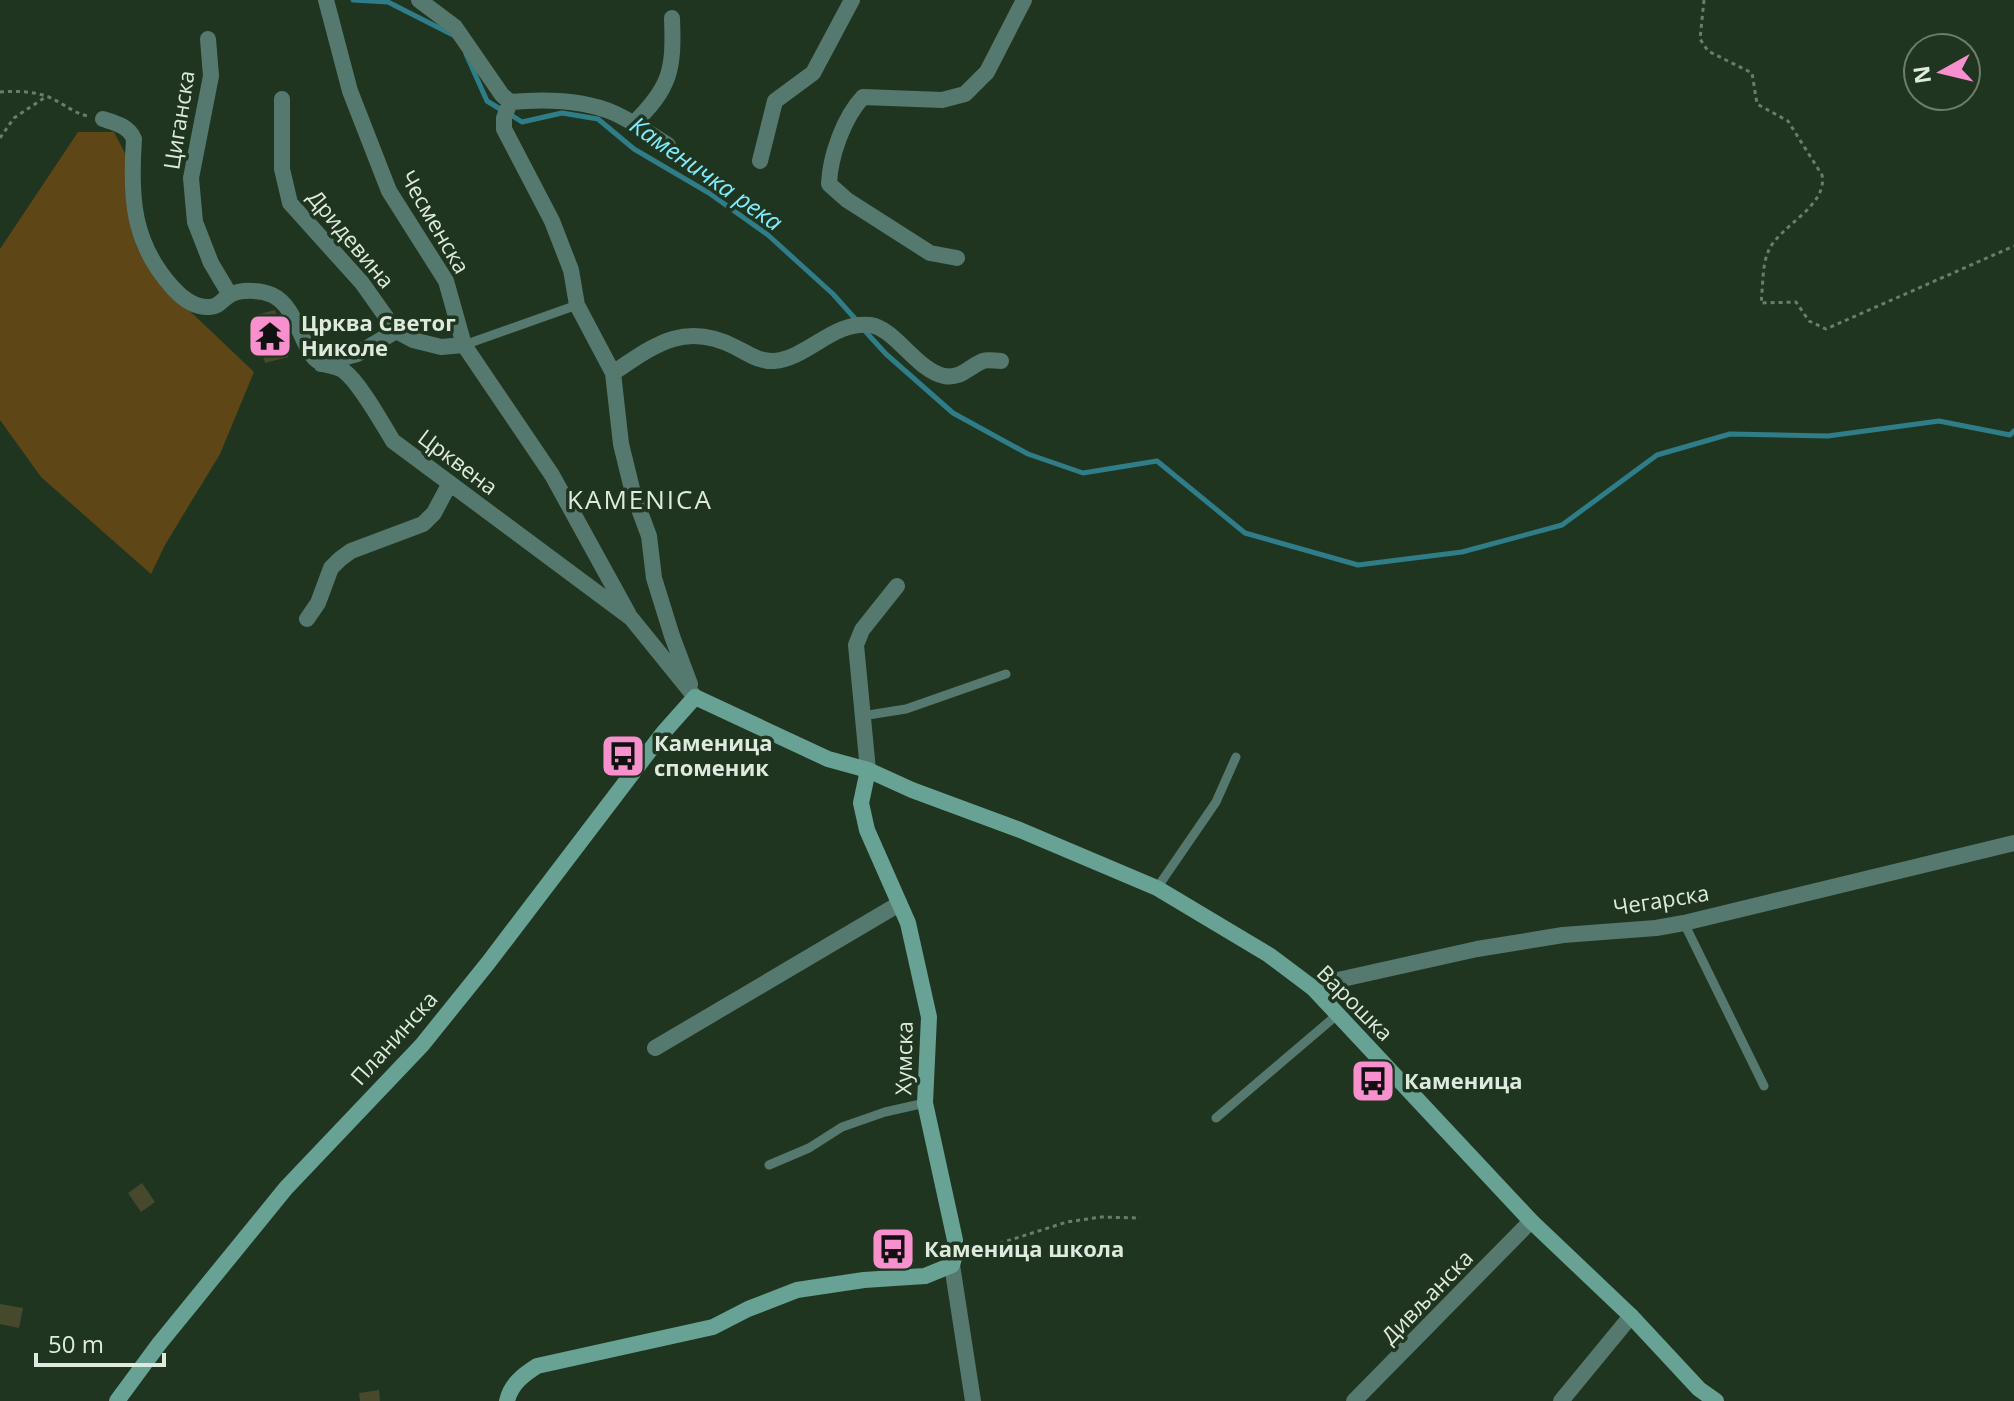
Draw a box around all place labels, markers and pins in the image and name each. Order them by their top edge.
place label: Црква Светог Николе [301,307,456,362]
temple icon: Црква Светог Николе [246,312,294,360]
place label: Каменица споменик [654,727,772,782]
bus stop icon: Каменица споменик [599,732,647,780]
bus stop icon: Каменица [1349,1057,1397,1105]
place label: Каменица [1404,1065,1522,1095]
bus stop icon: Каменица школа [869,1225,917,1273]
place label: Каменица школа [924,1233,1124,1263]

